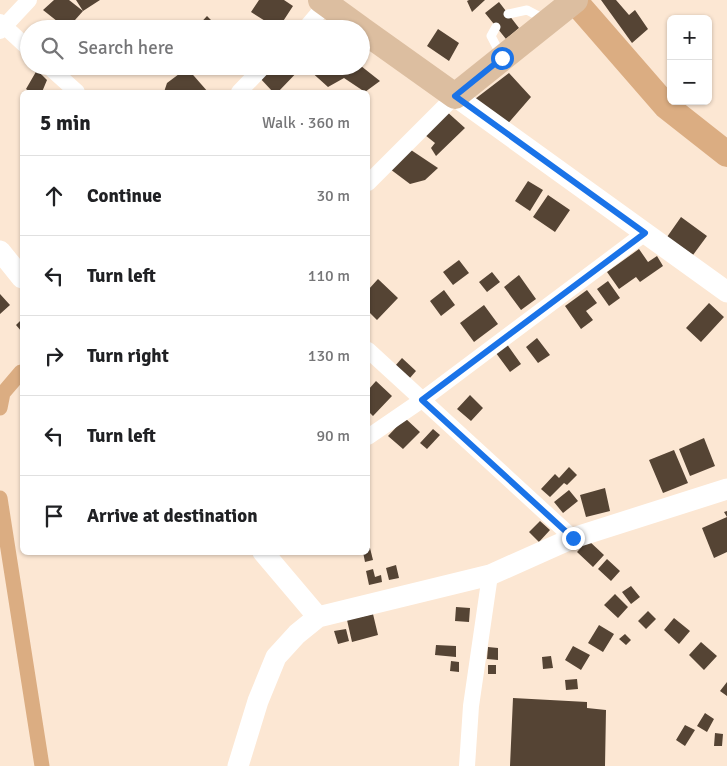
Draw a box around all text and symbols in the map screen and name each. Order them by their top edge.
map controls [667,15,712,105]
button: + [667,15,712,60]
search box [20,20,370,75]
icon: search [38,34,66,62]
text: Search here [78,36,174,60]
route start [491,47,514,70]
button: − [667,60,712,105]
text: 5 min [40,110,91,136]
text: Walk · 360 m [262,113,350,133]
icon: ahead [40,182,68,210]
text: Continue [87,184,162,208]
text: 30 m [316,186,350,206]
icon: left [40,262,68,290]
text: Turn left [87,264,156,288]
text: 110 m [308,266,350,286]
icon: right [40,342,68,370]
text: Turn right [87,344,169,368]
text: 130 m [308,346,350,366]
icon: left [40,422,68,450]
text: Turn left [87,424,156,448]
text: 90 m [316,426,350,446]
icon: arrive [40,502,68,530]
text: Arrive at destination [87,504,258,528]
route end [562,527,585,550]

